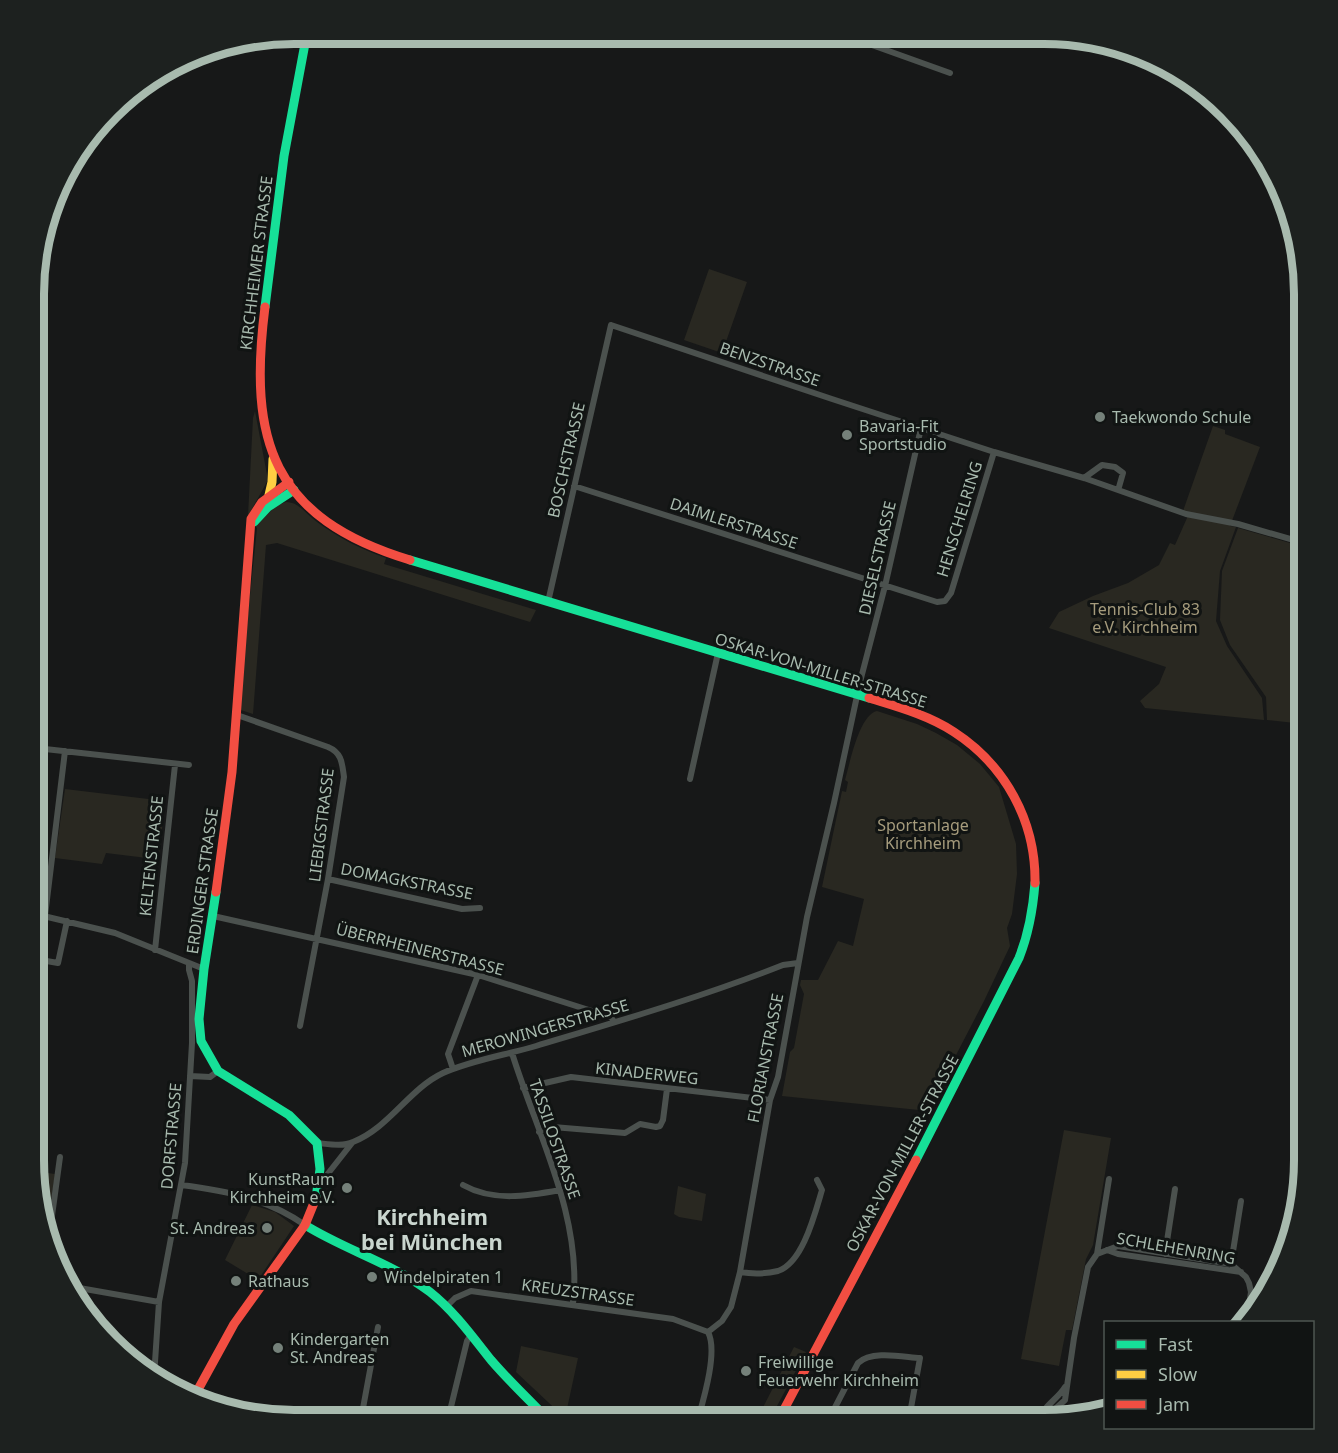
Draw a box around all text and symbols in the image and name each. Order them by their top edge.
street label: KIRCHHEIMER STRASSE [234,175,278,351]
street label: BENZSTRASSE [717,337,823,391]
street label: BOSCHSTRASSE [542,400,590,520]
place label: Taekwondo Schule [1112,406,1251,428]
marker: Taekwondo Schule [1093,410,1107,424]
place label: Bavaria-Fit Sportstudio [859,415,947,455]
marker: Bavaria-Fit Sportstudio [840,428,854,442]
street label: HENSCHELRING [931,458,987,580]
street label: DAIMLERSTRASSE [667,492,801,554]
street label: DIESELSTRASSE [853,499,901,617]
park label: Tennis-Club 83 e.V. Kirchheim [1090,598,1200,638]
street label: OSKAR-VON-MILLER-STRASSE [712,627,930,713]
street label: LIEBIGSTRASSE [303,767,339,883]
street label: KELTENSTRASSE [134,795,168,917]
street label: ERDINGER STRASSE [181,807,223,955]
park label: Sportanlage Kirchheim [877,814,969,854]
street label: DOMAGKSTRASSE [339,857,475,905]
street label: ÜBERRHEINERSTRASSE [334,917,506,981]
street label: FLORIANSTRASSE [742,992,788,1124]
street label: MEROWINGERSTRASSE [459,994,631,1062]
street label: OSKAR-VON-MILLER-STRASSE [840,1050,964,1256]
street label: KINADERWEG [594,1057,700,1089]
street label: TASSILOSTRASSE [524,1076,586,1202]
street label: DORFSTRASSE [155,1082,187,1190]
place label: KunstRaum Kirchheim e.V. [230,1168,335,1208]
marker: KunstRaum Kirchheim e.V. [340,1181,354,1195]
district label: Kirchheim bei München [361,1201,503,1256]
place label: St. Andreas [170,1217,255,1239]
marker: St. Andreas [260,1221,274,1235]
street label: SCHLEHENRING [1115,1227,1237,1269]
place label: Windelpiraten 1 [384,1266,503,1288]
place label: Rathaus [248,1270,309,1292]
marker: Windelpiraten 1 [365,1270,379,1284]
street label: KREUZSTRASSE [520,1273,636,1311]
marker: Rathaus [229,1274,243,1288]
legend [1104,1321,1314,1429]
place label: Kindergarten St. Andreas [290,1328,389,1368]
text: Fast [1158,1332,1193,1356]
marker: Kindergarten St. Andreas [271,1341,285,1355]
place label: Freiwillige Feuerwehr Kirchheim [758,1351,919,1391]
text: Slow [1158,1362,1197,1386]
marker: Freiwillige Feuerwehr Kirchheim [739,1364,753,1378]
text: Jam [1156,1392,1190,1416]

